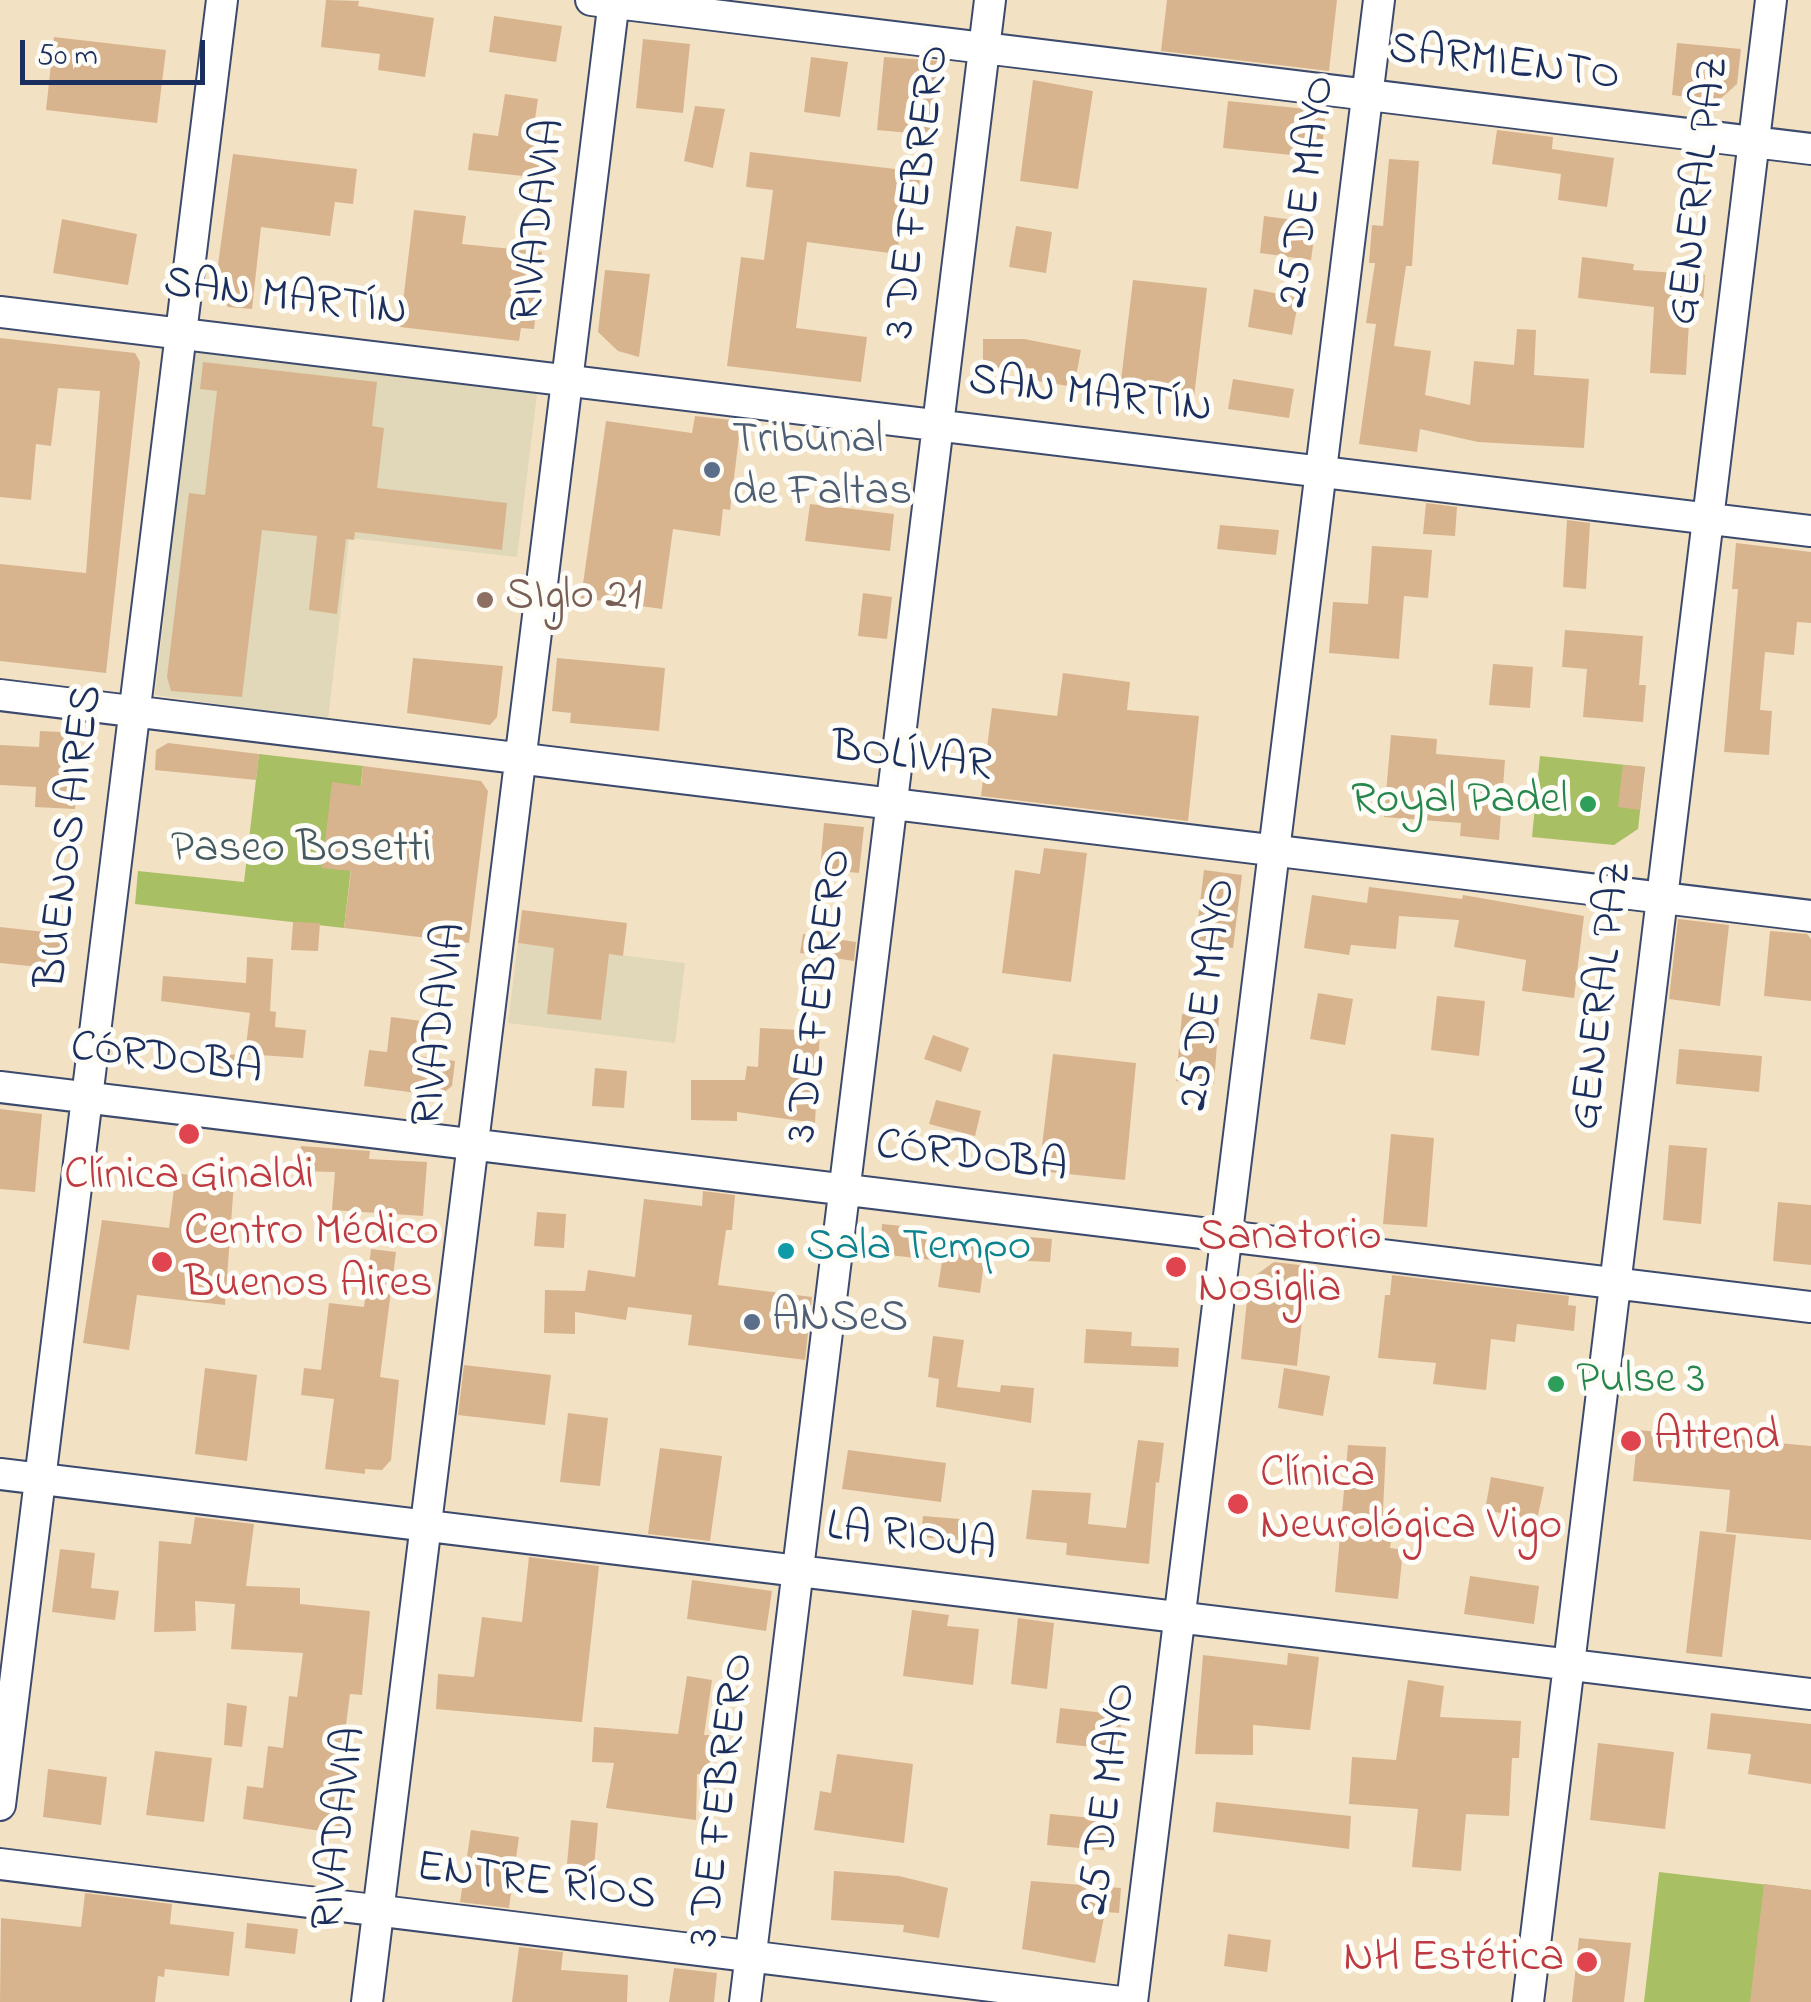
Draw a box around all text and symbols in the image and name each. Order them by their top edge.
scale bar [25,20,210,82]
street label: SARMIENTO [1385,25,1623,107]
text: 50 m [37,35,98,79]
street label: 3 DE FEBRERO [876,42,966,342]
street label: GENERAL PAZ [1659,54,1745,328]
street label: 25 DE MAYO [1269,73,1351,311]
street label: RIVADAVIA [503,116,581,326]
street label: SAN MARTÍN [160,259,410,343]
street label: SAN MARTÍN [965,356,1215,440]
place label: Tribunal de Faltas [732,417,912,523]
marker: Tribunal de Faltas [701,459,723,481]
place label: SIglo 21 [505,573,642,627]
marker: SIglo 21 [474,589,496,611]
street label: BUENOS AIRES [28,682,118,992]
street label: BOLÍVAR [828,723,994,797]
place label: Royal Padel [1351,777,1568,831]
marker: Royal Padel [1577,793,1599,815]
park label: Paseo Bosetti [171,826,431,880]
street label: 3 DE FEBRERO [778,846,868,1146]
street label: GENERAL PAZ [1562,859,1648,1133]
street label: 25 DE MAYO [1170,876,1252,1114]
street label: RIVADAVIA [404,920,482,1130]
street label: CÓRDOBA [67,1023,265,1101]
marker: Clínica Ginaldi [176,1121,202,1147]
street label: CÓRDOBA [872,1121,1070,1199]
place label: Clínica Ginaldi [64,1153,314,1207]
place label: Centro Médico Buenos Aires [184,1209,439,1315]
place label: Sanatorio Nosiglia [1198,1214,1382,1320]
place label: Sala Tempo [806,1224,1031,1278]
marker: Sala Tempo [775,1240,797,1262]
marker: Centro Médico Buenos Aires [149,1249,175,1275]
marker: Sanatorio Nosiglia [1163,1254,1189,1280]
place label: ANSeS [772,1295,908,1349]
marker: ANSeS [741,1311,763,1333]
place label: Pulse 3 [1576,1357,1705,1411]
marker: Pulse 3 [1545,1373,1567,1395]
place label: Attend [1654,1414,1780,1468]
marker: Attend [1618,1428,1644,1454]
place label: Clínica Neurológica Vigo [1260,1451,1562,1557]
marker: Clínica Neurológica Vigo [1225,1491,1251,1517]
street label: LA RIOJA [823,1503,999,1577]
street label: 3 DE FEBRERO [680,1650,770,1950]
street label: 25 DE MAYO [1070,1680,1152,1918]
street label: RIVADAVIA [304,1724,382,1934]
street label: ENTRE RÍOS [413,1844,659,1926]
place label: NH Estética [1343,1935,1564,1989]
marker: NH Estética [1574,1949,1600,1975]

